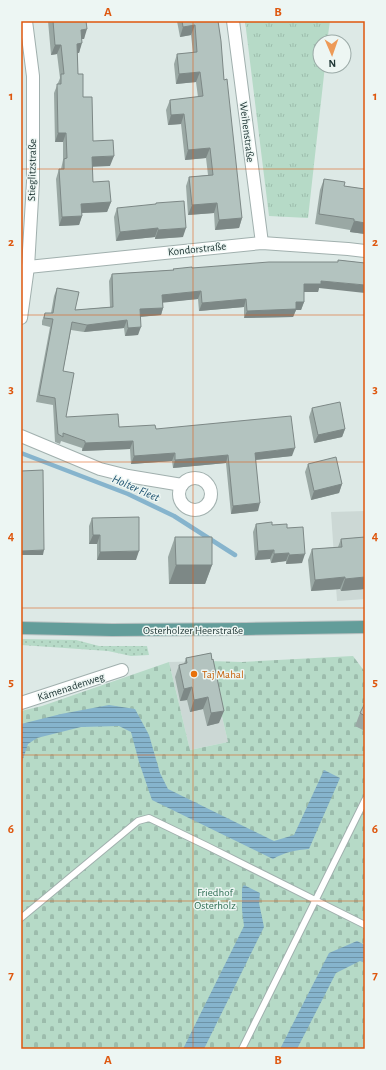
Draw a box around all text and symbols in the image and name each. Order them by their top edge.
text: A [104,6,112,19]
text: B [274,6,282,19]
north arrow [312,34,352,74]
text: N [328,58,336,69]
text: 1 [9,90,13,103]
text: 1 [373,90,377,103]
street label: Weihenstraße [238,101,256,163]
street label: Stieglitzstraße [26,139,38,201]
text: 2 [8,236,14,249]
text: 2 [372,236,378,249]
street label: Kondorstraße [167,240,227,258]
text: 3 [8,383,14,396]
text: 3 [372,383,378,396]
water label: Holter Fleet [110,472,162,504]
text: 4 [8,530,15,543]
text: 4 [372,530,379,543]
street label: Osterholzer Heerstraße [143,625,243,636]
marker: Taj Mahal [189,669,199,679]
place label: Taj Mahal [202,669,244,680]
street label: Kämenadenweg [36,671,106,703]
text: 5 [8,676,14,689]
text: 5 [372,676,378,689]
text: 6 [8,823,14,836]
text: 6 [372,823,378,836]
park label: Friedhof Osterholz [194,887,236,911]
text: 7 [8,969,14,982]
text: 7 [372,969,378,982]
text: A [104,1054,112,1067]
text: B [274,1054,282,1067]

